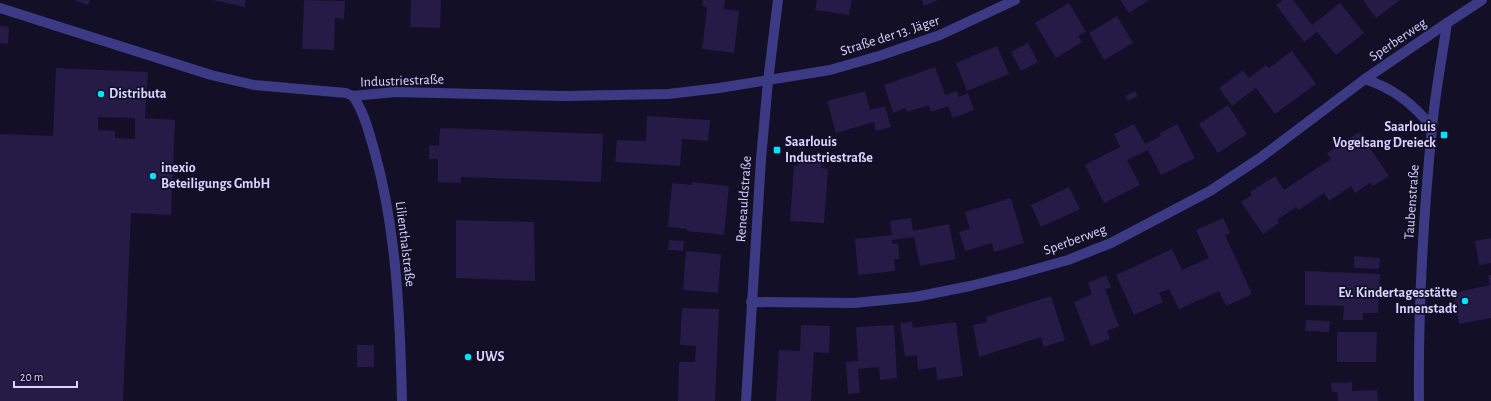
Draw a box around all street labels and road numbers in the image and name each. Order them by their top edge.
street label: Straße der 13. Jäger [839,13,942,59]
street label: Sperberweg [1367,16,1429,64]
street label: Industriestraße [360,73,444,89]
street label: Reneauldstraße [734,155,754,243]
street label: Taubenstraße [1402,164,1422,240]
street label: Lilienthalstraße [393,200,417,288]
street label: Sperberweg [1042,222,1108,258]

